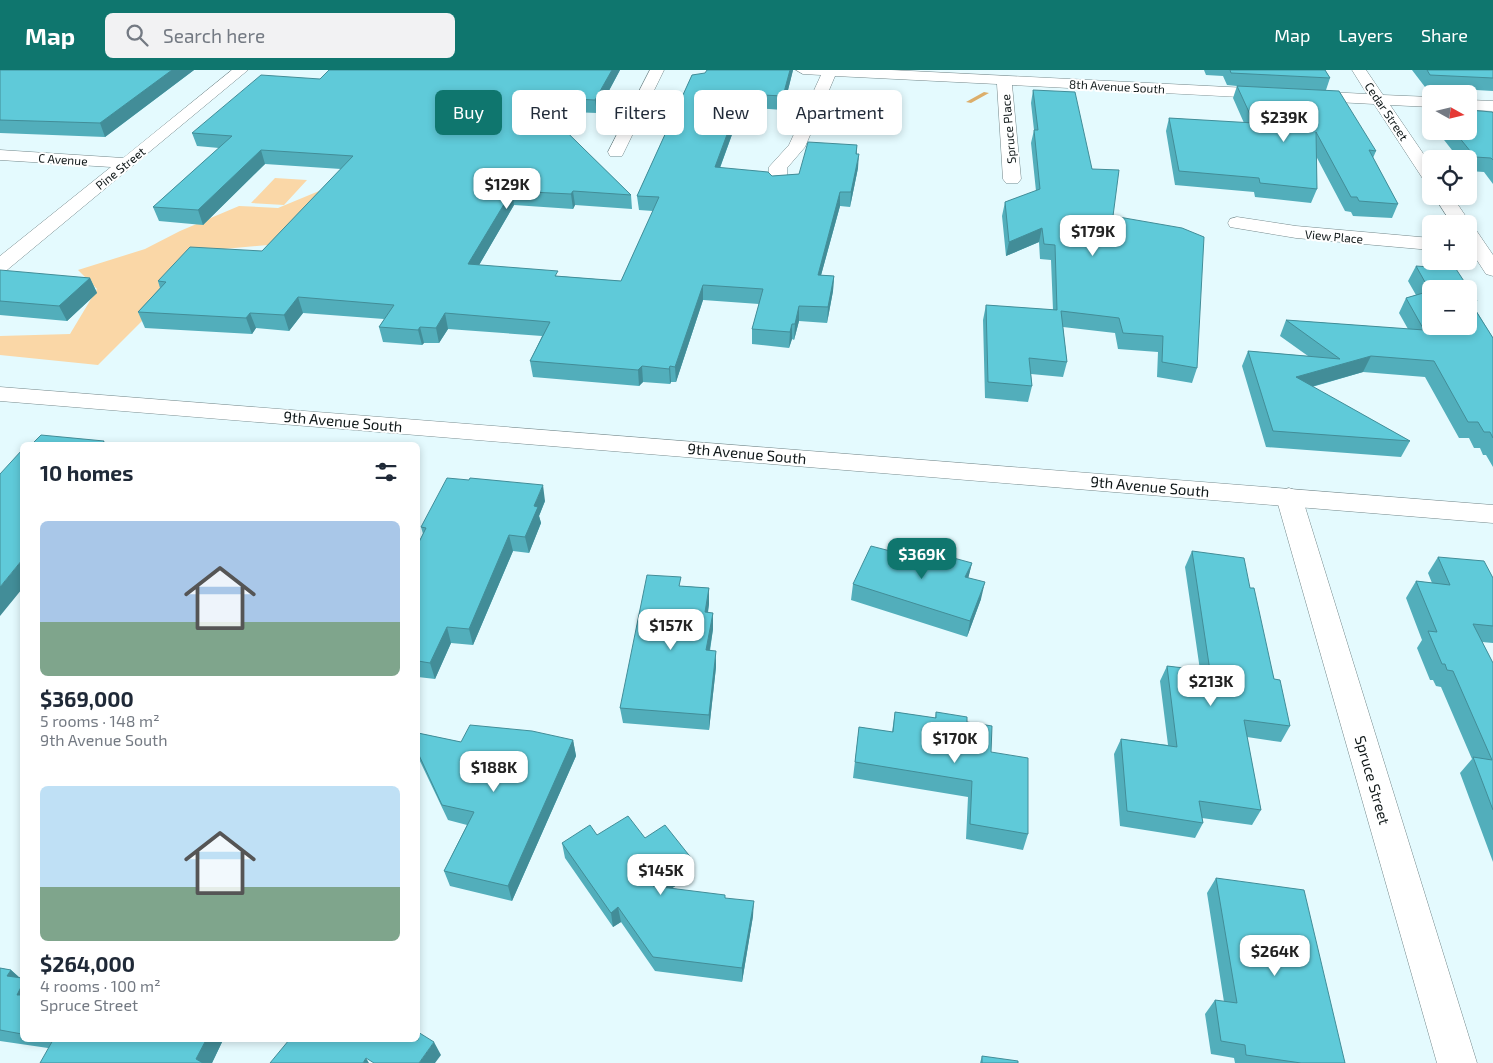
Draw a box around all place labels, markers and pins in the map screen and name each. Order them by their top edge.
pin: $239K [1249,100,1319,143]
pin: $129K [472,168,542,210]
pin: $179K [1058,214,1128,257]
pin: $369K [887,538,957,580]
pin: $157K [636,608,706,651]
pin: $213K [1176,664,1246,707]
pin: $170K [920,722,990,764]
pin: $188K [459,750,529,793]
pin: $145K [626,854,696,896]
pin: $264K [1240,934,1310,977]

